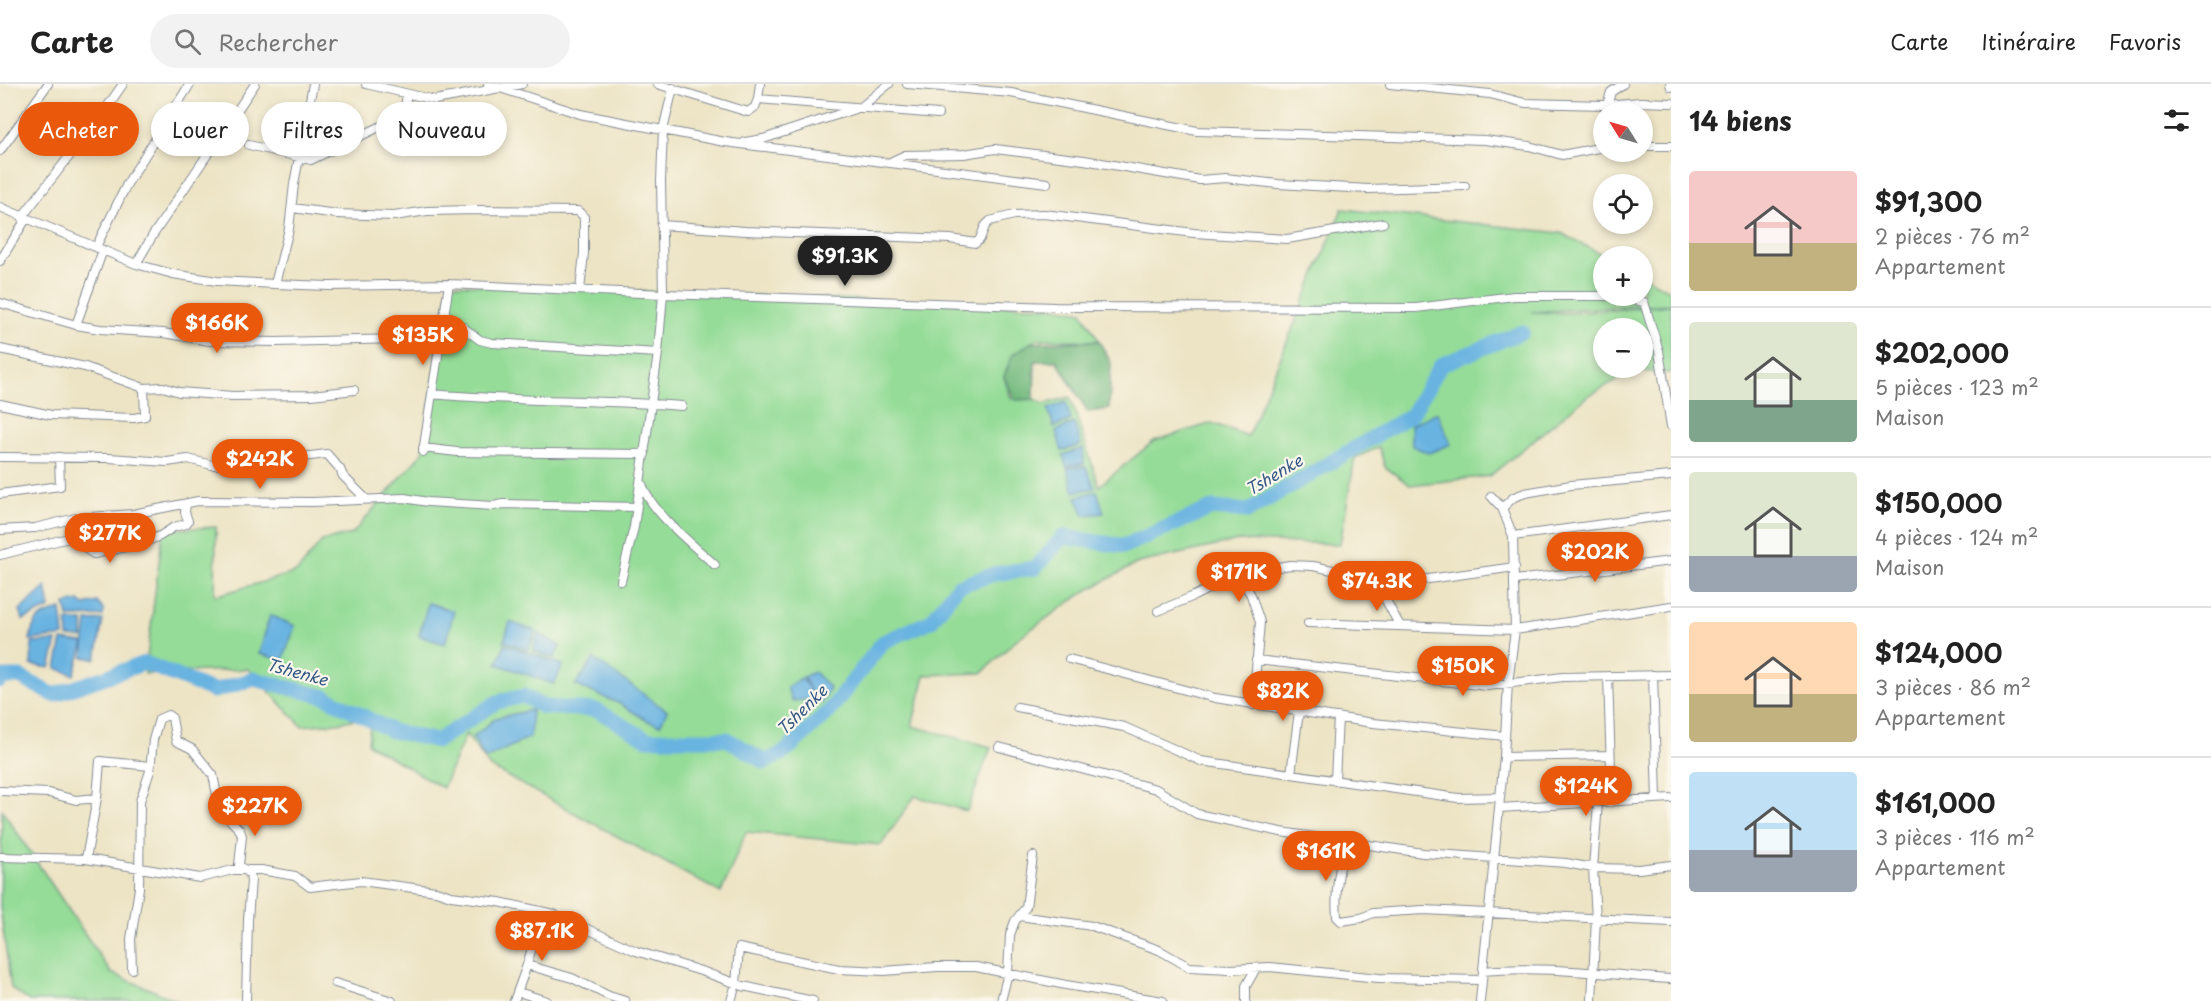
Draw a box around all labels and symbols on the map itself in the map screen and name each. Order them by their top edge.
north arrow [1593,102,1653,162]
pin: $91.3K [796,236,894,287]
pin: $166K [175,303,259,354]
pin: $135K [381,315,465,366]
pin: $242K [218,439,302,490]
water label: Tshenke [1240,447,1308,501]
pin: $277K [68,513,152,564]
pin: $202K [1553,532,1637,583]
pin: $171K [1197,552,1281,603]
pin: $74.3K [1328,561,1426,612]
pin: $150K [1421,646,1505,697]
water label: Tshenke [264,651,332,691]
pin: $82K [1247,671,1319,722]
water label: Tshenke [771,678,833,740]
pin: $124K [1544,766,1628,817]
pin: $227K [213,786,297,837]
pin: $161K [1284,831,1368,882]
pin: $87.1K [493,911,591,962]

